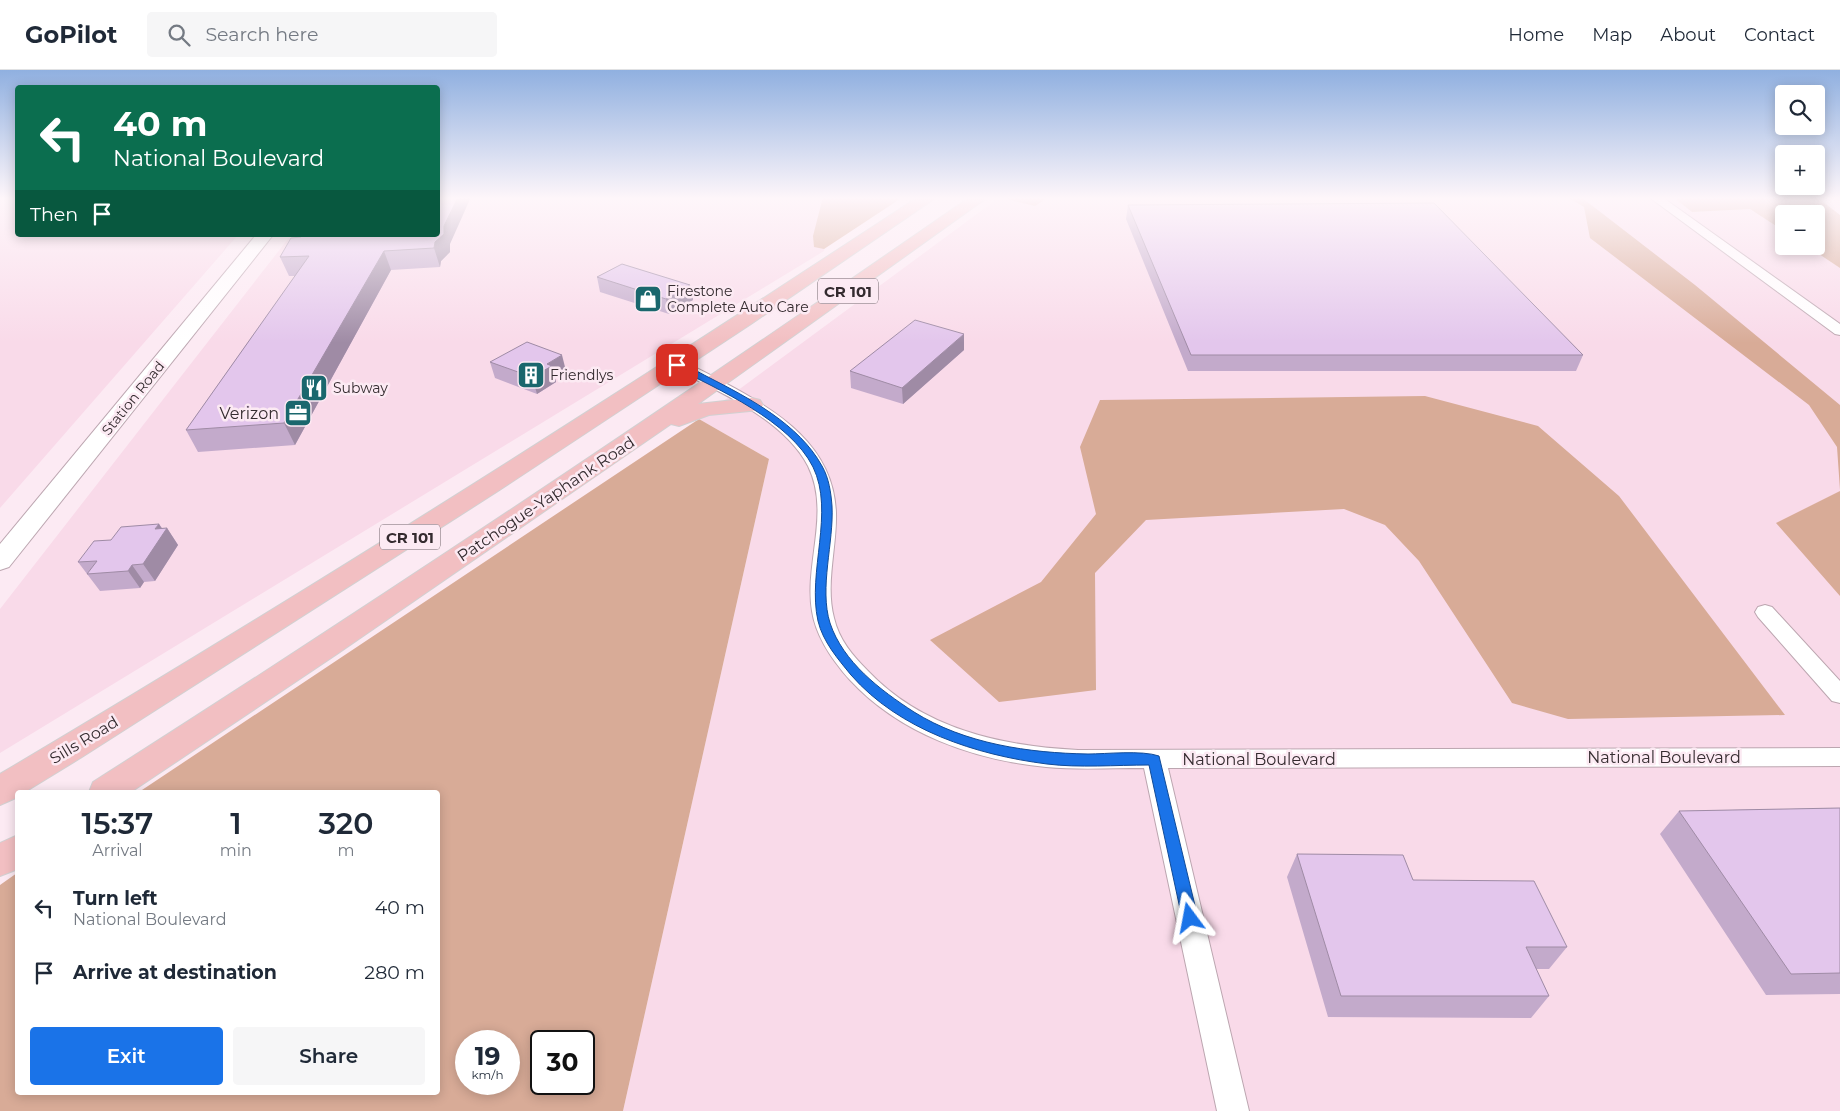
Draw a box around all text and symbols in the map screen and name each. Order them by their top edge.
search box [147,12,497,57]
text: GoPilot [25,20,117,49]
icon: search [165,21,193,49]
text: Search here [205,23,318,46]
text: Home [1508,24,1564,46]
text: Map [1592,24,1632,46]
text: About [1660,24,1716,46]
text: Contact [1744,24,1815,46]
map controls [1775,85,1825,255]
button: search [1775,85,1825,135]
text: 40 m [113,102,208,145]
icon: left [30,105,95,170]
text: National Boulevard [113,145,324,172]
button: + [1775,145,1825,195]
icon: arrive [88,200,116,228]
text: Then [30,203,78,226]
button: − [1775,205,1825,255]
road number: CR 101 [818,278,878,304]
place label: Firestone Complete Auto Care [667,282,809,316]
shop icon: Firestone Complete Auto Care [633,284,663,314]
pin [656,344,698,386]
icon: arrive [663,351,691,379]
street label: Station Road [98,357,168,439]
building icon: Friendlys [516,360,546,390]
place label: Friendlys [550,366,614,384]
restaurant icon: Subway [299,373,329,403]
place label: Subway [333,379,388,397]
office icon: Verizon [283,398,313,428]
place label: Verizon [220,404,279,423]
street label: Patchogue-Yaphank Road [454,432,638,566]
road number: CR 101 [380,524,440,550]
street label: Sills Road [46,712,122,768]
street label: National Boulevard [1587,748,1741,767]
street label: National Boulevard [1182,750,1336,769]
text: 15:37 [82,805,153,842]
text: 1 [230,805,242,842]
text: 320 [318,805,373,842]
text: Arrival [92,841,143,860]
text: min [220,841,252,860]
text: m [337,841,354,860]
text: Turn left [73,887,158,910]
position arrow [1163,891,1215,943]
icon: left [30,894,58,922]
text: 40 m [375,896,425,919]
text: National Boulevard [73,910,227,929]
icon: arrive [30,959,58,987]
text: Arrive at destination [73,961,277,984]
text: 280 m [364,961,425,984]
button: Exit [30,1027,223,1085]
button: Share [233,1027,425,1085]
speed limit sign: 30 [530,1030,595,1095]
text: 19 [475,1041,500,1071]
text: km/h [471,1067,504,1082]

